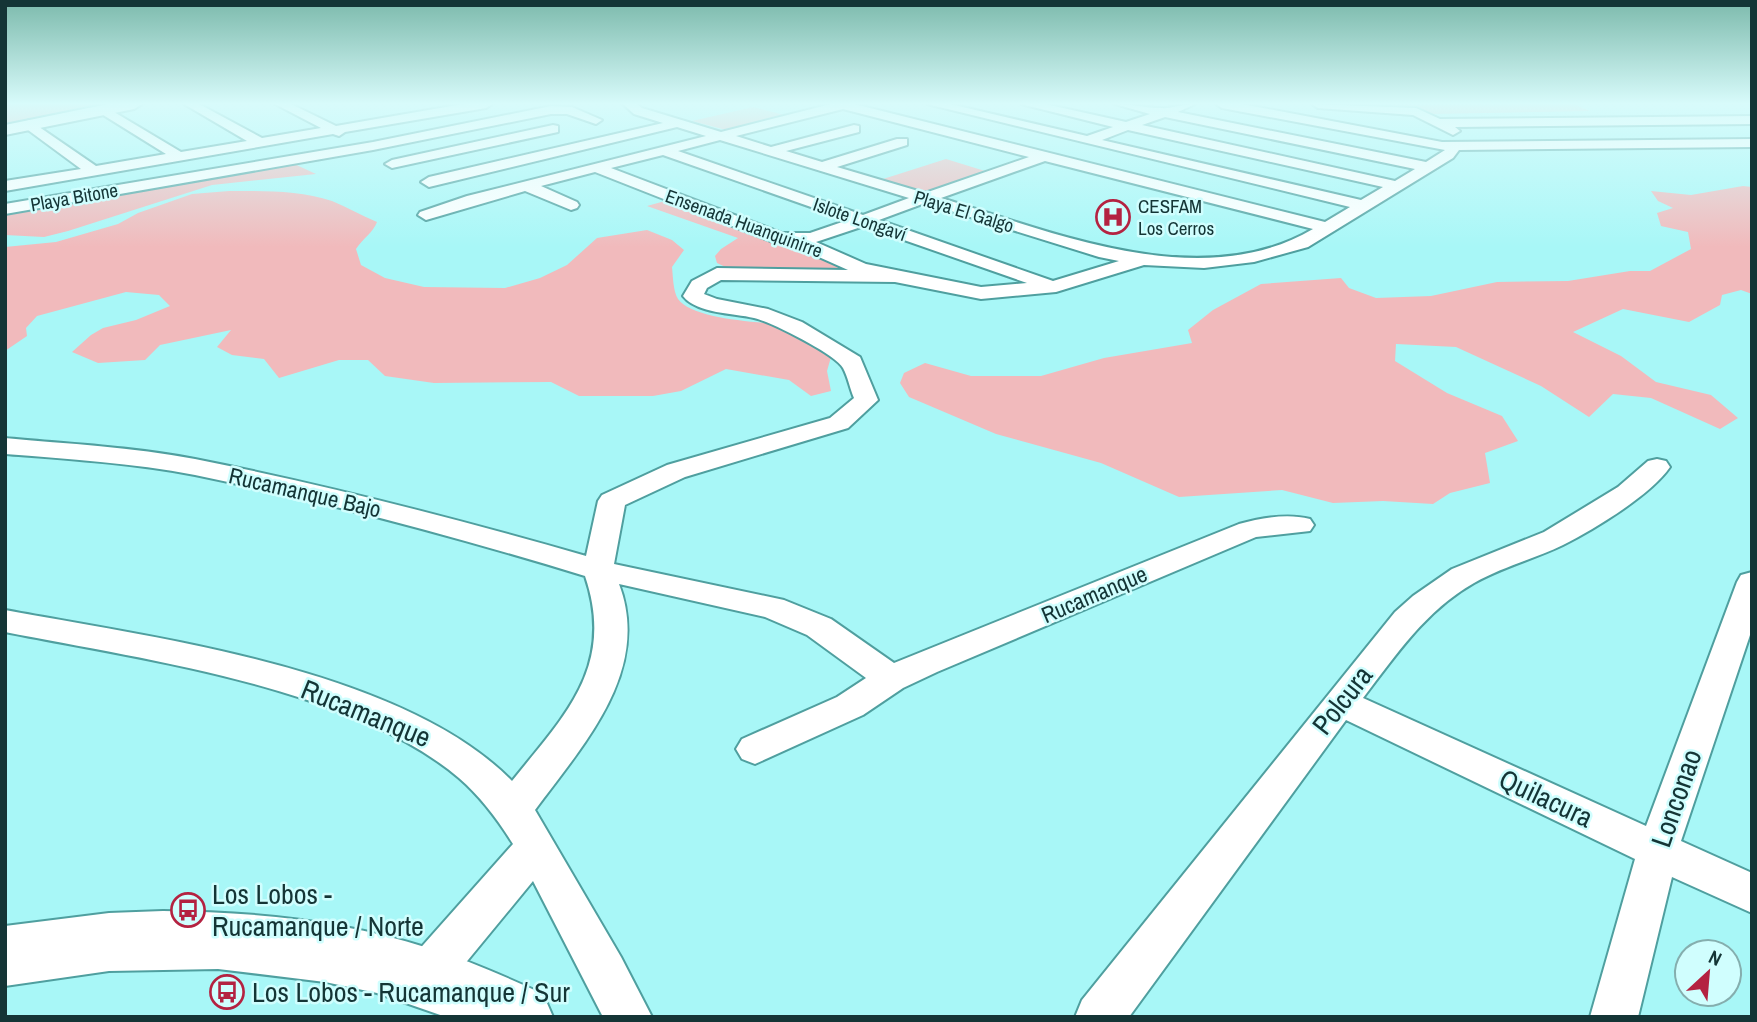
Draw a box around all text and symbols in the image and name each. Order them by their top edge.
street label: Playa Bitone [28,177,120,217]
street label: Ensenada Huanquinirre [662,182,826,264]
street label: Playa El Galgo [911,184,1017,238]
street label: Islote Longaví [810,191,911,247]
place label: CESFAM Los Cerros [1138,193,1214,241]
hospital icon: CESFAM Los Cerros [1094,198,1132,236]
street label: Rucamanque Bajo [226,459,384,525]
street label: Rucamanque [1036,558,1152,630]
street label: Polcura [1303,657,1381,742]
street label: Rucamanque [296,670,436,756]
street label: Lonconao [1642,744,1710,852]
street label: Quilacura [1493,760,1599,836]
place label: Los Lobos - Rucamanque / Norte [212,875,424,945]
bus stop icon: Los Lobos - Rucamanque / Norte [169,891,207,929]
north arrow [1673,938,1743,1008]
text: N [1705,944,1726,972]
bus stop icon: Los Lobos - Rucamanque / Sur [208,973,246,1011]
place label: Los Lobos - Rucamanque / Sur [252,973,570,1011]

